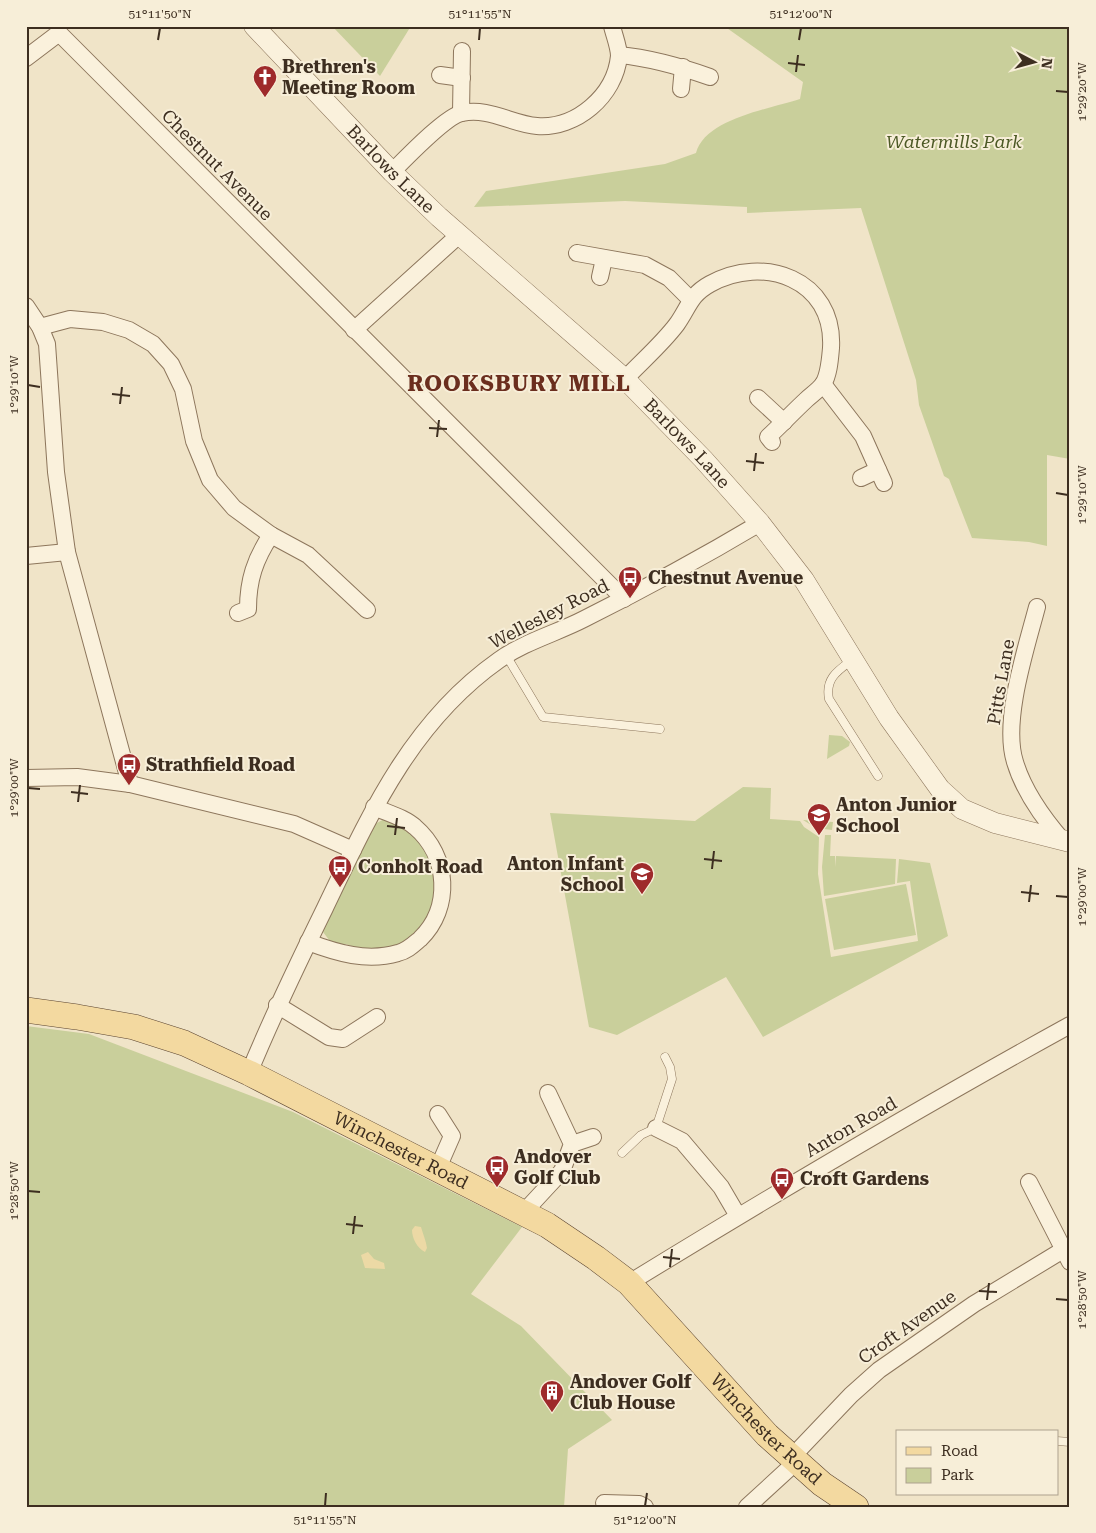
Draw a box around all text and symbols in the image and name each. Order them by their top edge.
text: 51°11'50"N [128,7,192,21]
text: 51°11'55"N [448,7,512,21]
text: 51°12'00"N [769,7,833,21]
north arrow [1008,38,1058,88]
place label: Brethren's Meeting Room [282,56,416,98]
text: N [1038,57,1055,70]
text: 1°29'20"W [1075,62,1089,122]
church icon: Brethren's Meeting Room [252,64,278,98]
street label: Chestnut Avenue [158,105,277,225]
street label: Barlows Lane [343,120,439,217]
park label: Watermills Park [886,131,1022,152]
text: 1°29'10"W [7,355,21,415]
district label: ROOKSBURY MILL [407,371,631,396]
street label: Barlows Lane [640,394,735,492]
text: 1°29'10"W [1075,465,1089,525]
bus stop icon: Chestnut Avenue [617,565,643,599]
place label: Chestnut Avenue [648,567,804,588]
street label: Wellesley Road [485,574,613,653]
street label: Pitts Lane [983,637,1018,726]
bus stop icon: Strathfield Road [116,752,142,786]
place label: Strathfield Road [146,754,295,775]
text: 1°29'00"W [7,758,21,818]
place label: Anton Junior School [836,794,957,836]
school or university icon: Anton Junior School [806,802,832,836]
place label: Anton Infant School [507,853,624,895]
bus stop icon: Conholt Road [327,854,353,888]
place label: Conholt Road [358,856,483,877]
school or university icon: Anton Infant School [629,861,655,895]
text: 1°29'00"W [1075,867,1089,927]
street label: Anton Road [801,1092,901,1161]
street label: Winchester Road [330,1107,472,1193]
place label: Andover Golf Club [514,1146,600,1188]
bus stop icon: Andover Golf Club [484,1154,510,1188]
text: 1°28'50"W [7,1161,21,1221]
bus stop icon: Croft Gardens [769,1166,795,1200]
place label: Croft Gardens [800,1168,929,1189]
text: 1°28'50"W [1075,1270,1089,1330]
street label: Croft Avenue [854,1285,960,1368]
street label: Winchester Road [707,1369,827,1489]
place label: Andover Golf Club House [570,1371,693,1413]
building icon: Andover Golf Club House [539,1379,565,1413]
legend [896,1430,1058,1496]
text: Road [941,1442,978,1460]
text: Park [941,1466,975,1484]
text: 51°11'55"N [293,1513,357,1527]
text: 51°12'00"N [613,1513,677,1527]

